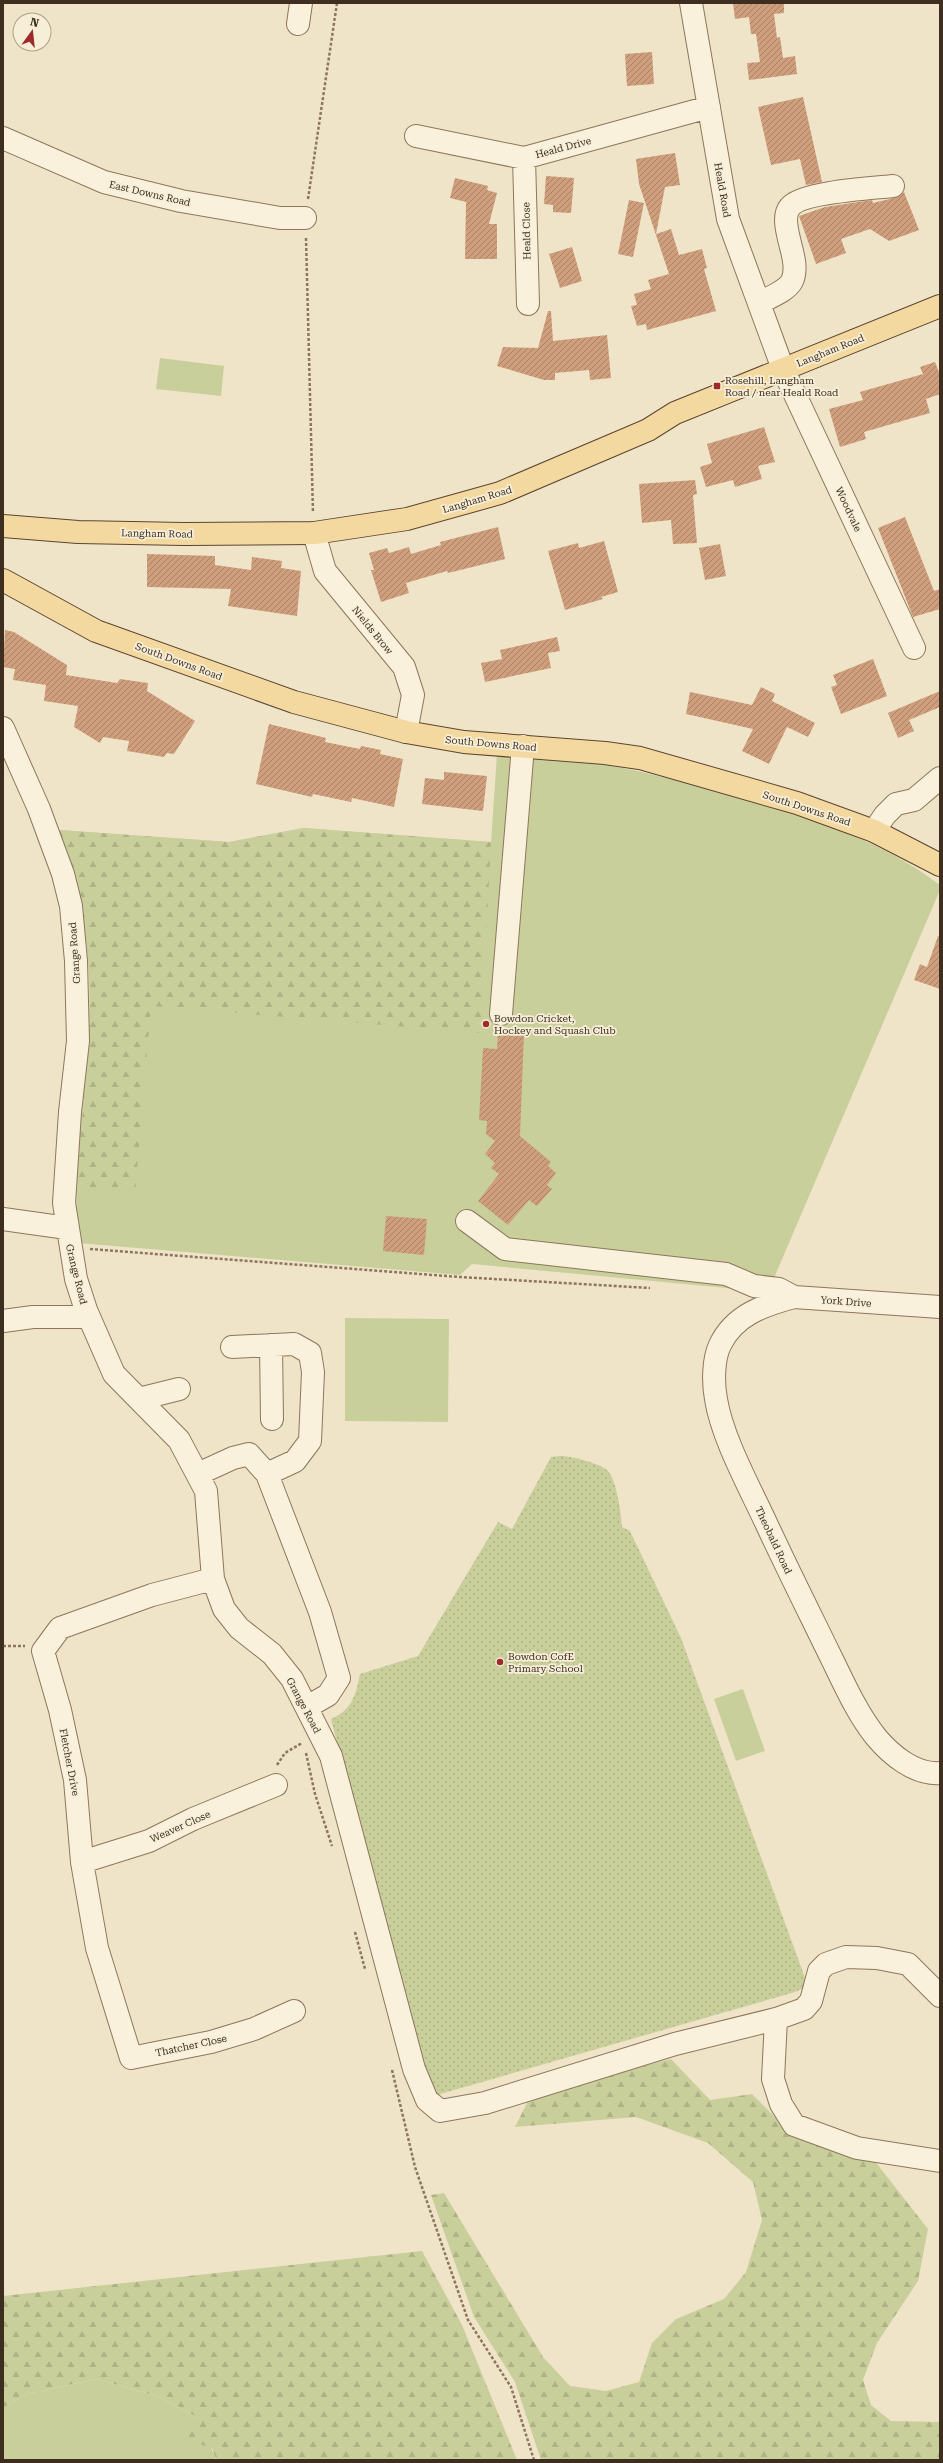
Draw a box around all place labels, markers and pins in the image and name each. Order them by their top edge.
place label: Rosehill, Langham Road / near Heald Road [725,375,839,398]
marker: Rosehill, Langham Road / near Heald Road [712,381,722,391]
place label: Bowdon Cricket, Hockey and Squash Club [494,1013,616,1036]
marker: Bowdon Cricket, Hockey and Squash Club [481,1019,491,1029]
place label: Bowdon CofE Primary School [508,1651,583,1674]
marker: Bowdon CofE Primary School [495,1657,505,1667]

